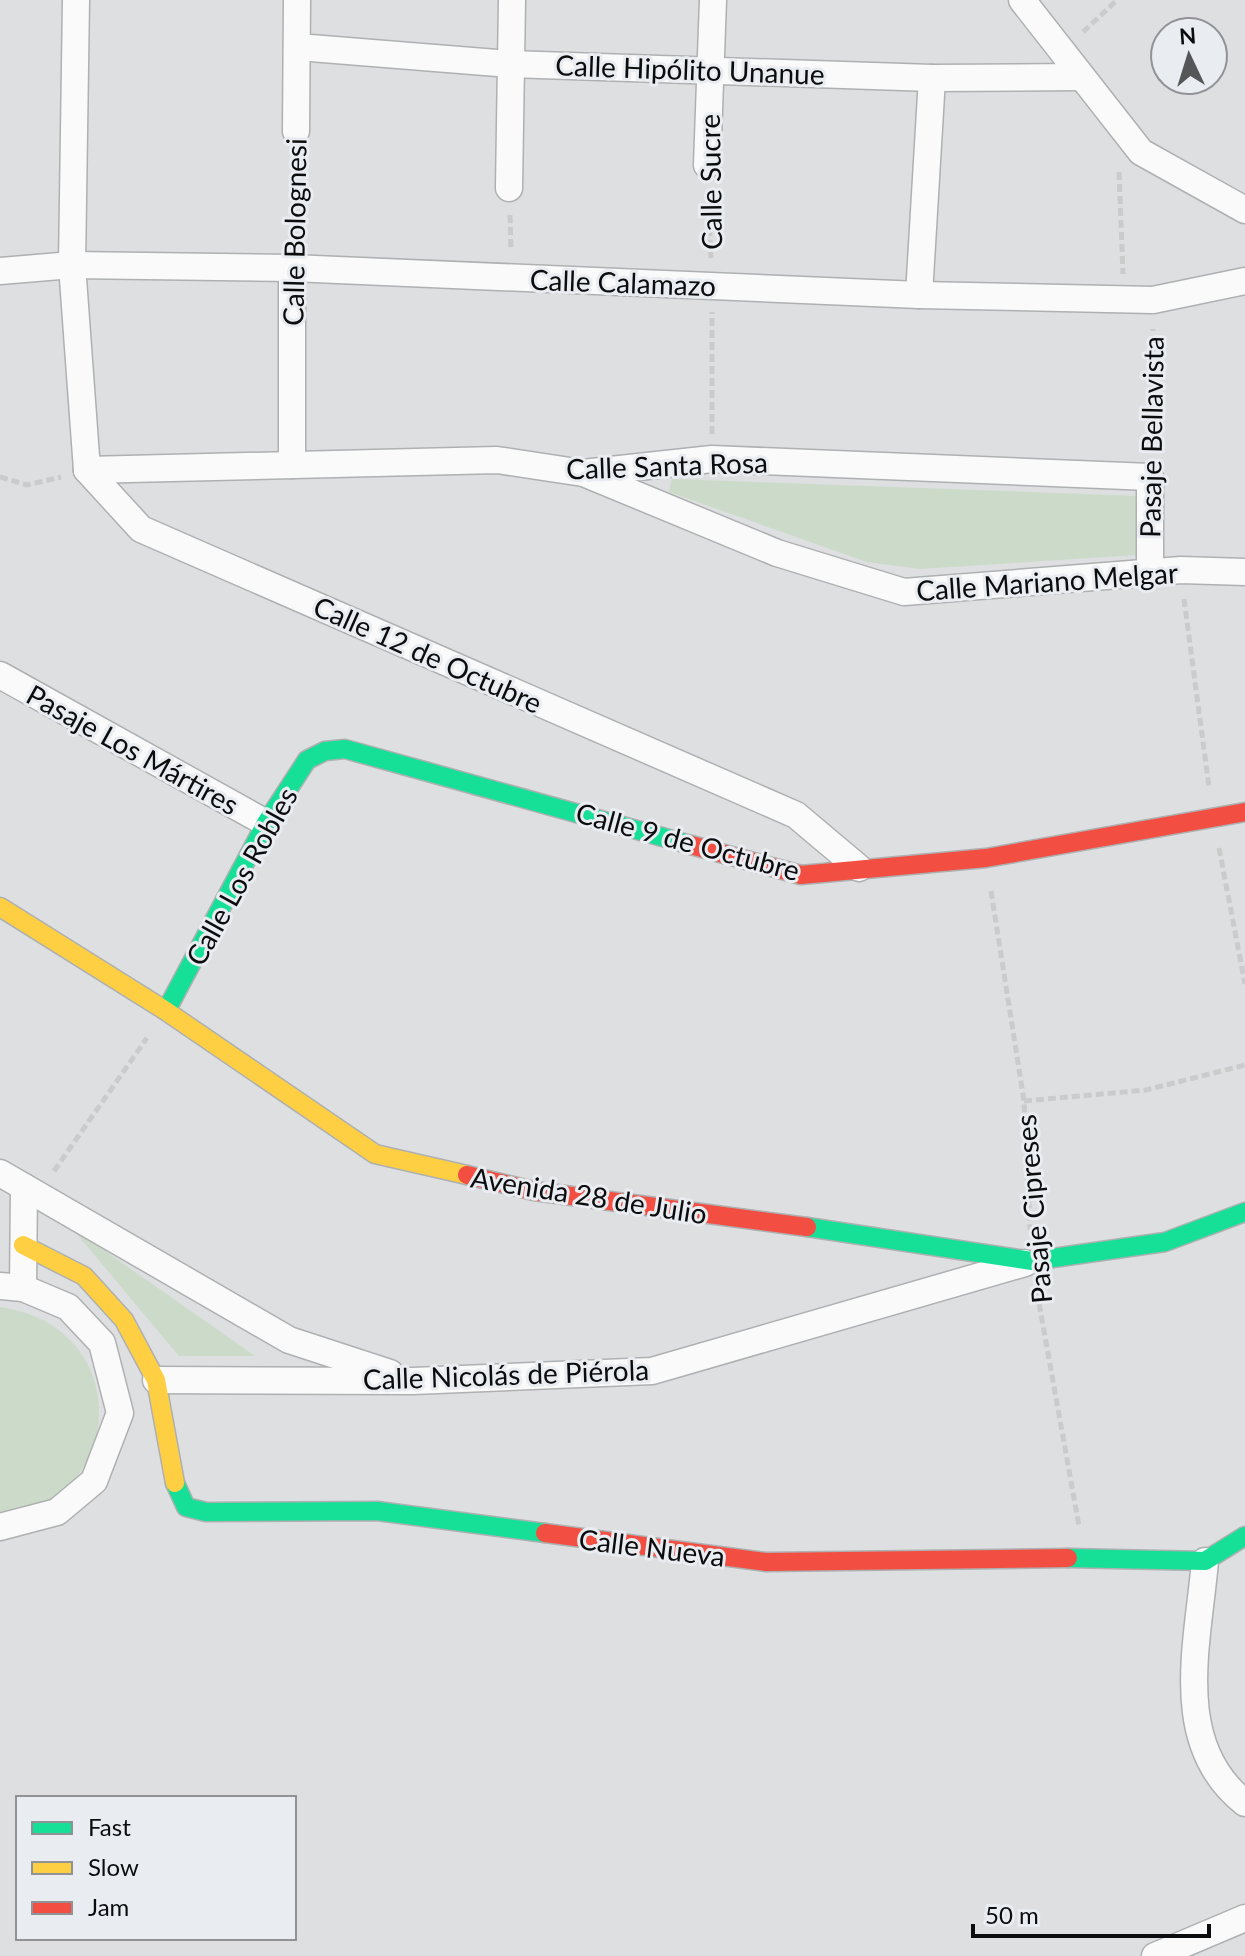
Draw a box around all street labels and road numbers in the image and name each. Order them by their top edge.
street label: Calle Hipólito Unanue [555,47,825,91]
street label: Calle Sucre [692,114,728,250]
street label: Calle Bolognesi [275,138,313,326]
street label: Calle Calamazo [529,262,717,302]
street label: Pasaje Bellavista [1132,336,1170,538]
street label: Calle Santa Rosa [566,444,768,486]
street label: Calle Mariano Melgar [915,555,1179,607]
street label: Calle 12 de Octubre [309,588,547,720]
street label: Pasaje Los Mártires [21,677,245,821]
street label: Calle Los Robles [178,781,304,971]
street label: Calle 9 de Octubre [572,795,804,887]
street label: Pasaje Cipreses [1008,1113,1058,1305]
street label: Avenida 28 de Julio [469,1160,709,1230]
street label: Calle Nicolás de Piérola [362,1352,650,1396]
street label: Calle Nueva [577,1521,727,1573]

